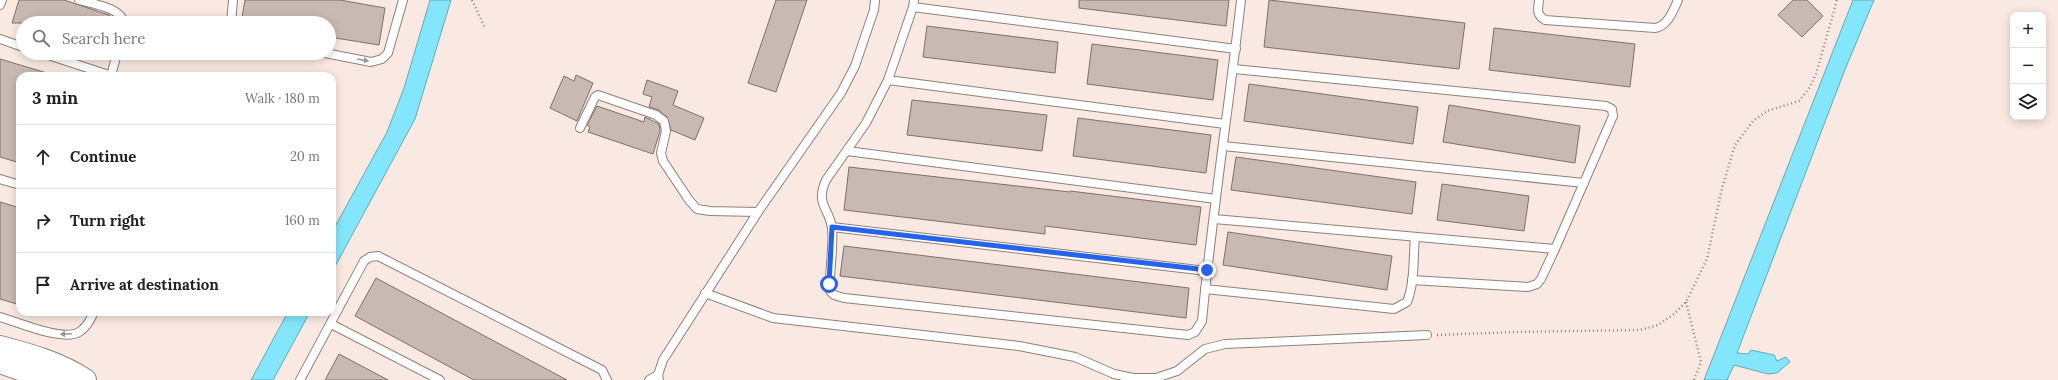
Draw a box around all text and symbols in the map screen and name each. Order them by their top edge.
map controls [2010,12,2046,120]
button: + [2010,12,2046,48]
search box [16,16,336,60]
icon: search [30,27,52,49]
text: Search here [62,29,145,48]
button: − [2010,48,2046,84]
one-way arrow [357,57,370,63]
button: layers [2010,84,2046,120]
text: 3 min [32,87,78,109]
text: Walk · 180 m [245,90,320,107]
icon: ahead [32,146,54,168]
text: Continue [70,147,136,166]
text: 20 m [290,148,320,165]
icon: right [32,210,54,232]
text: Turn right [70,211,146,230]
text: 160 m [285,212,320,229]
route end [1198,261,1216,279]
icon: arrive [32,274,54,296]
text: Arrive at destination [70,275,219,294]
route start [820,275,838,293]
one-way arrow [59,331,72,337]

